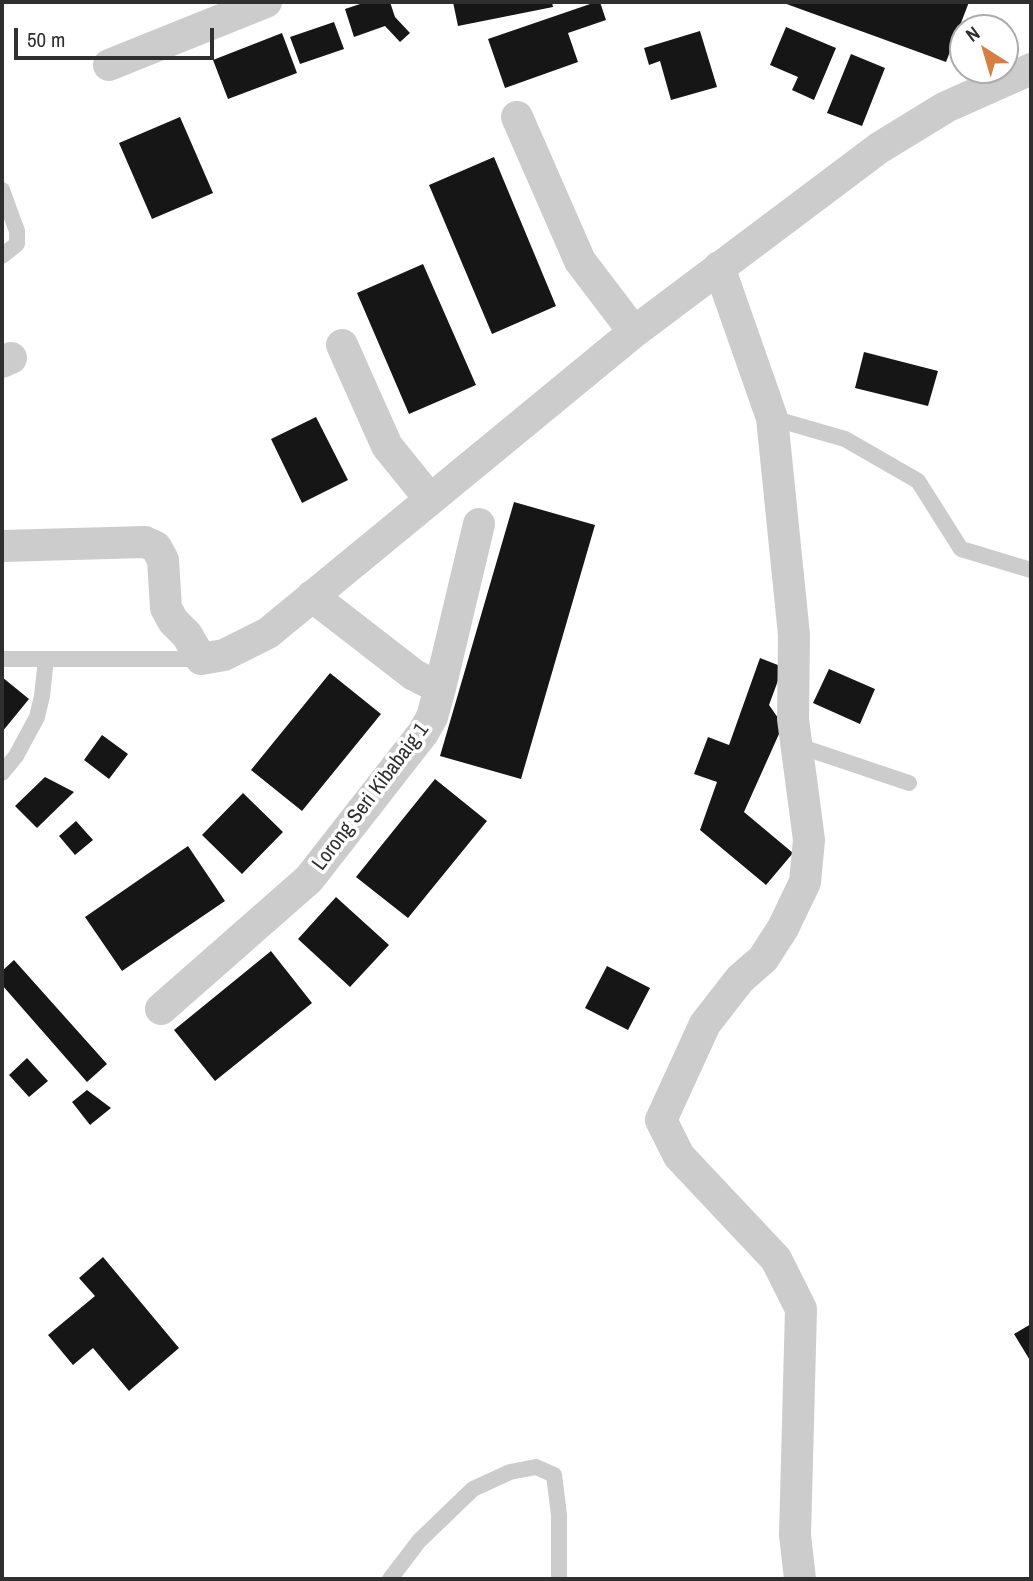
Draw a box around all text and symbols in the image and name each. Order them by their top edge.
scale bar [18,14,217,58]
north arrow [949,14,1019,84]
text: N [960,20,985,48]
text: 50 m [27,25,65,54]
street label: Lorong Seri Kibabaig 1 [307,718,435,876]

